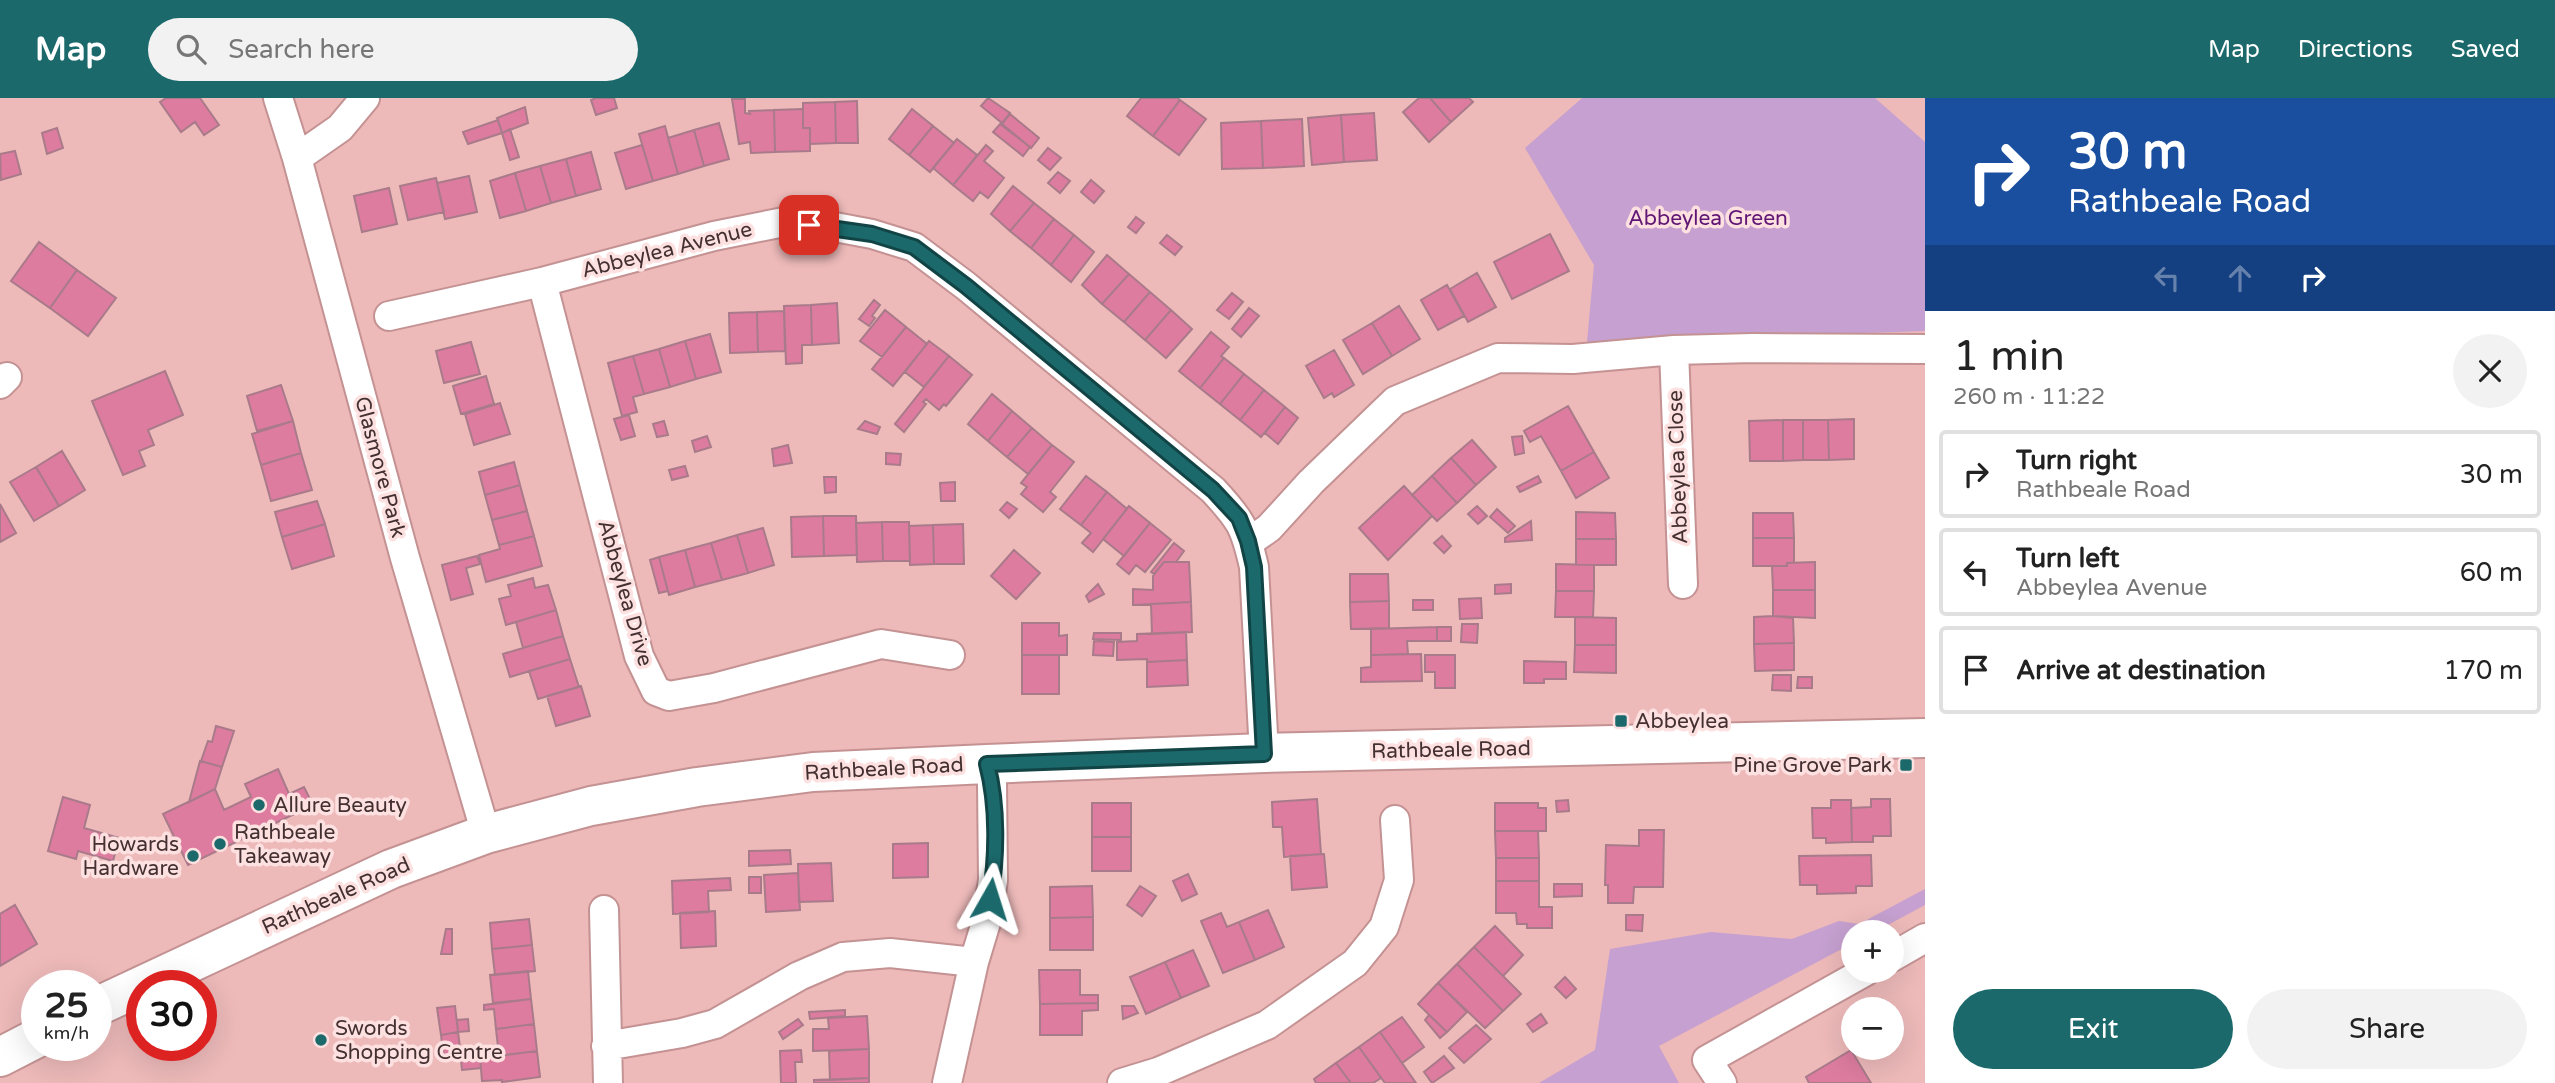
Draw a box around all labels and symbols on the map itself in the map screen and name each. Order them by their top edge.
pin [779,195,839,255]
park label: Abbeylea Green [1628,206,1788,231]
street label: Abbeylea Avenue [579,217,755,283]
street label: Abbeylea Close [1663,389,1693,544]
street label: Glasmore Park [349,394,411,540]
street label: Abbeylea Drive [592,517,658,669]
place label: Abbeylea [1635,709,1729,734]
marker: Abbeylea [1613,713,1629,729]
street label: Rathbeale Road [1371,736,1531,764]
street label: Rathbeale Road [804,752,964,786]
place label: Pine Grove Park [1733,753,1892,778]
marker: Pine Grove Park [1898,757,1914,773]
place label: Allure Beauty [273,793,407,818]
marker: Allure Beauty [251,797,267,813]
place label: Rathbeale Takeaway [234,820,335,869]
place label: Howards Hardware [82,832,179,881]
marker: Rathbeale Takeaway [212,836,228,852]
marker: Howards Hardware [185,848,201,864]
street label: Rathbeale Road [258,852,414,940]
position arrow [953,862,1027,936]
speed limit sign: 30 [126,970,217,1061]
place label: Swords Shopping Centre [335,1016,503,1065]
marker: Swords Shopping Centre [313,1032,329,1048]

